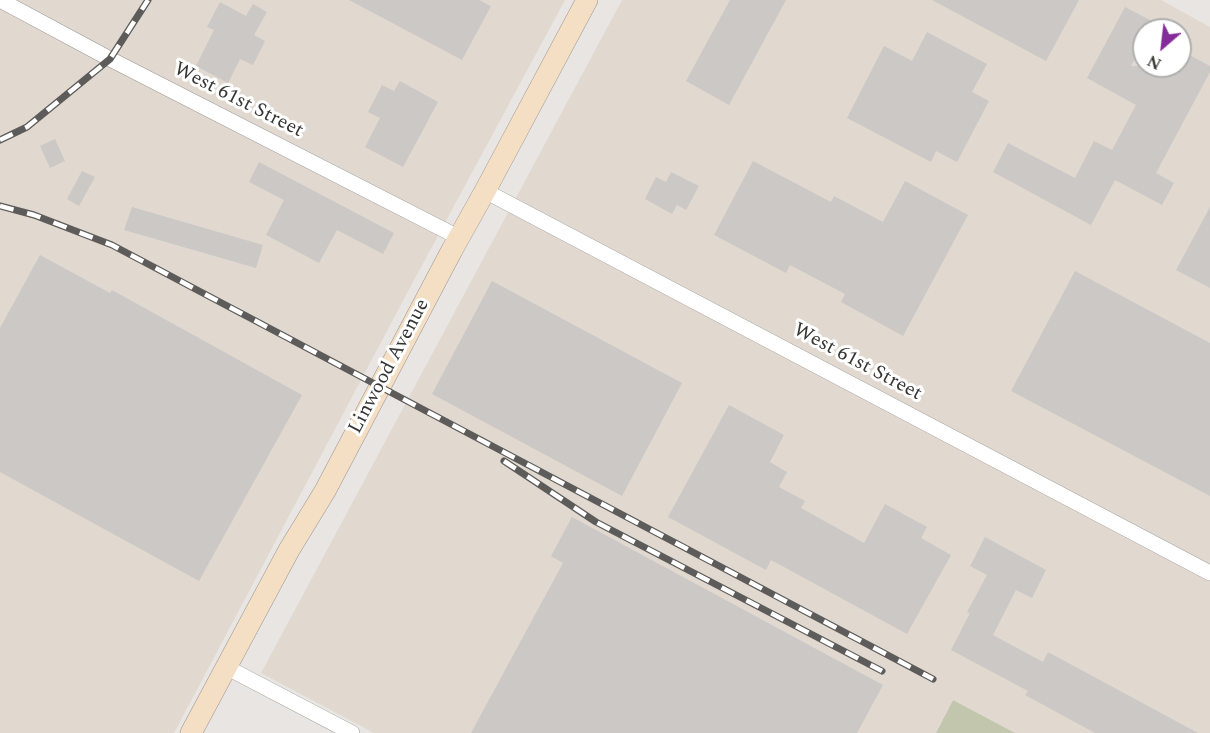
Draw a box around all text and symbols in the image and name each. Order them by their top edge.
north arrow [1132,18,1192,78]
text: N [1143,48,1166,76]
street label: West 61st Street [169,58,307,144]
street label: Linwood Avenue [344,295,436,439]
street label: West 61st Street [788,319,926,407]

